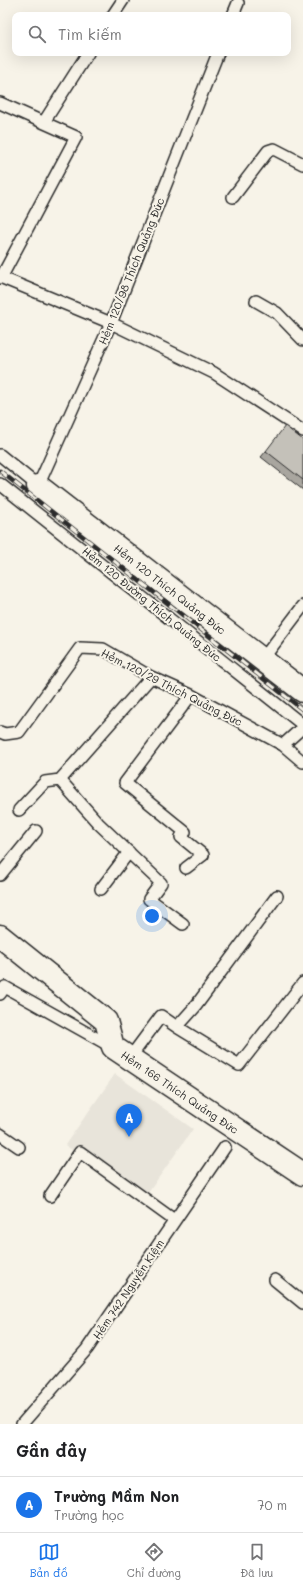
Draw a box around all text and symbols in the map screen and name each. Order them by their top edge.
search box [12,12,291,56]
icon: search [26,23,48,45]
text: Tìm kiếm [58,24,122,44]
street label: Hẻm 120/98 Thích Quảng Đức [95,195,167,347]
street label: Hẻm 120 Thích Quảng Đức [111,541,229,637]
street label: Hẻm 120 Đường Thích Quảng Đức [79,543,225,665]
street label: Hẻm 120/29 Thích Quảng Đức [99,645,245,729]
your location [142,906,162,926]
street label: Hẻm 166 Thích Quảng Đức [118,1047,242,1137]
pin: A [116,1104,142,1137]
street label: Hẻm 742 Nguyễn Kiệm [89,1236,167,1342]
text: Gần đây [16,1439,87,1461]
text: Trường Mầm Non [54,1486,179,1506]
text: A [24,1496,34,1513]
text: 70 m [257,1496,287,1513]
text: Trường học [54,1506,124,1523]
tab: Bản đồ [30,1541,67,1580]
tab: Chỉ đường [127,1541,181,1580]
tab: Đã lưu [240,1541,273,1580]

